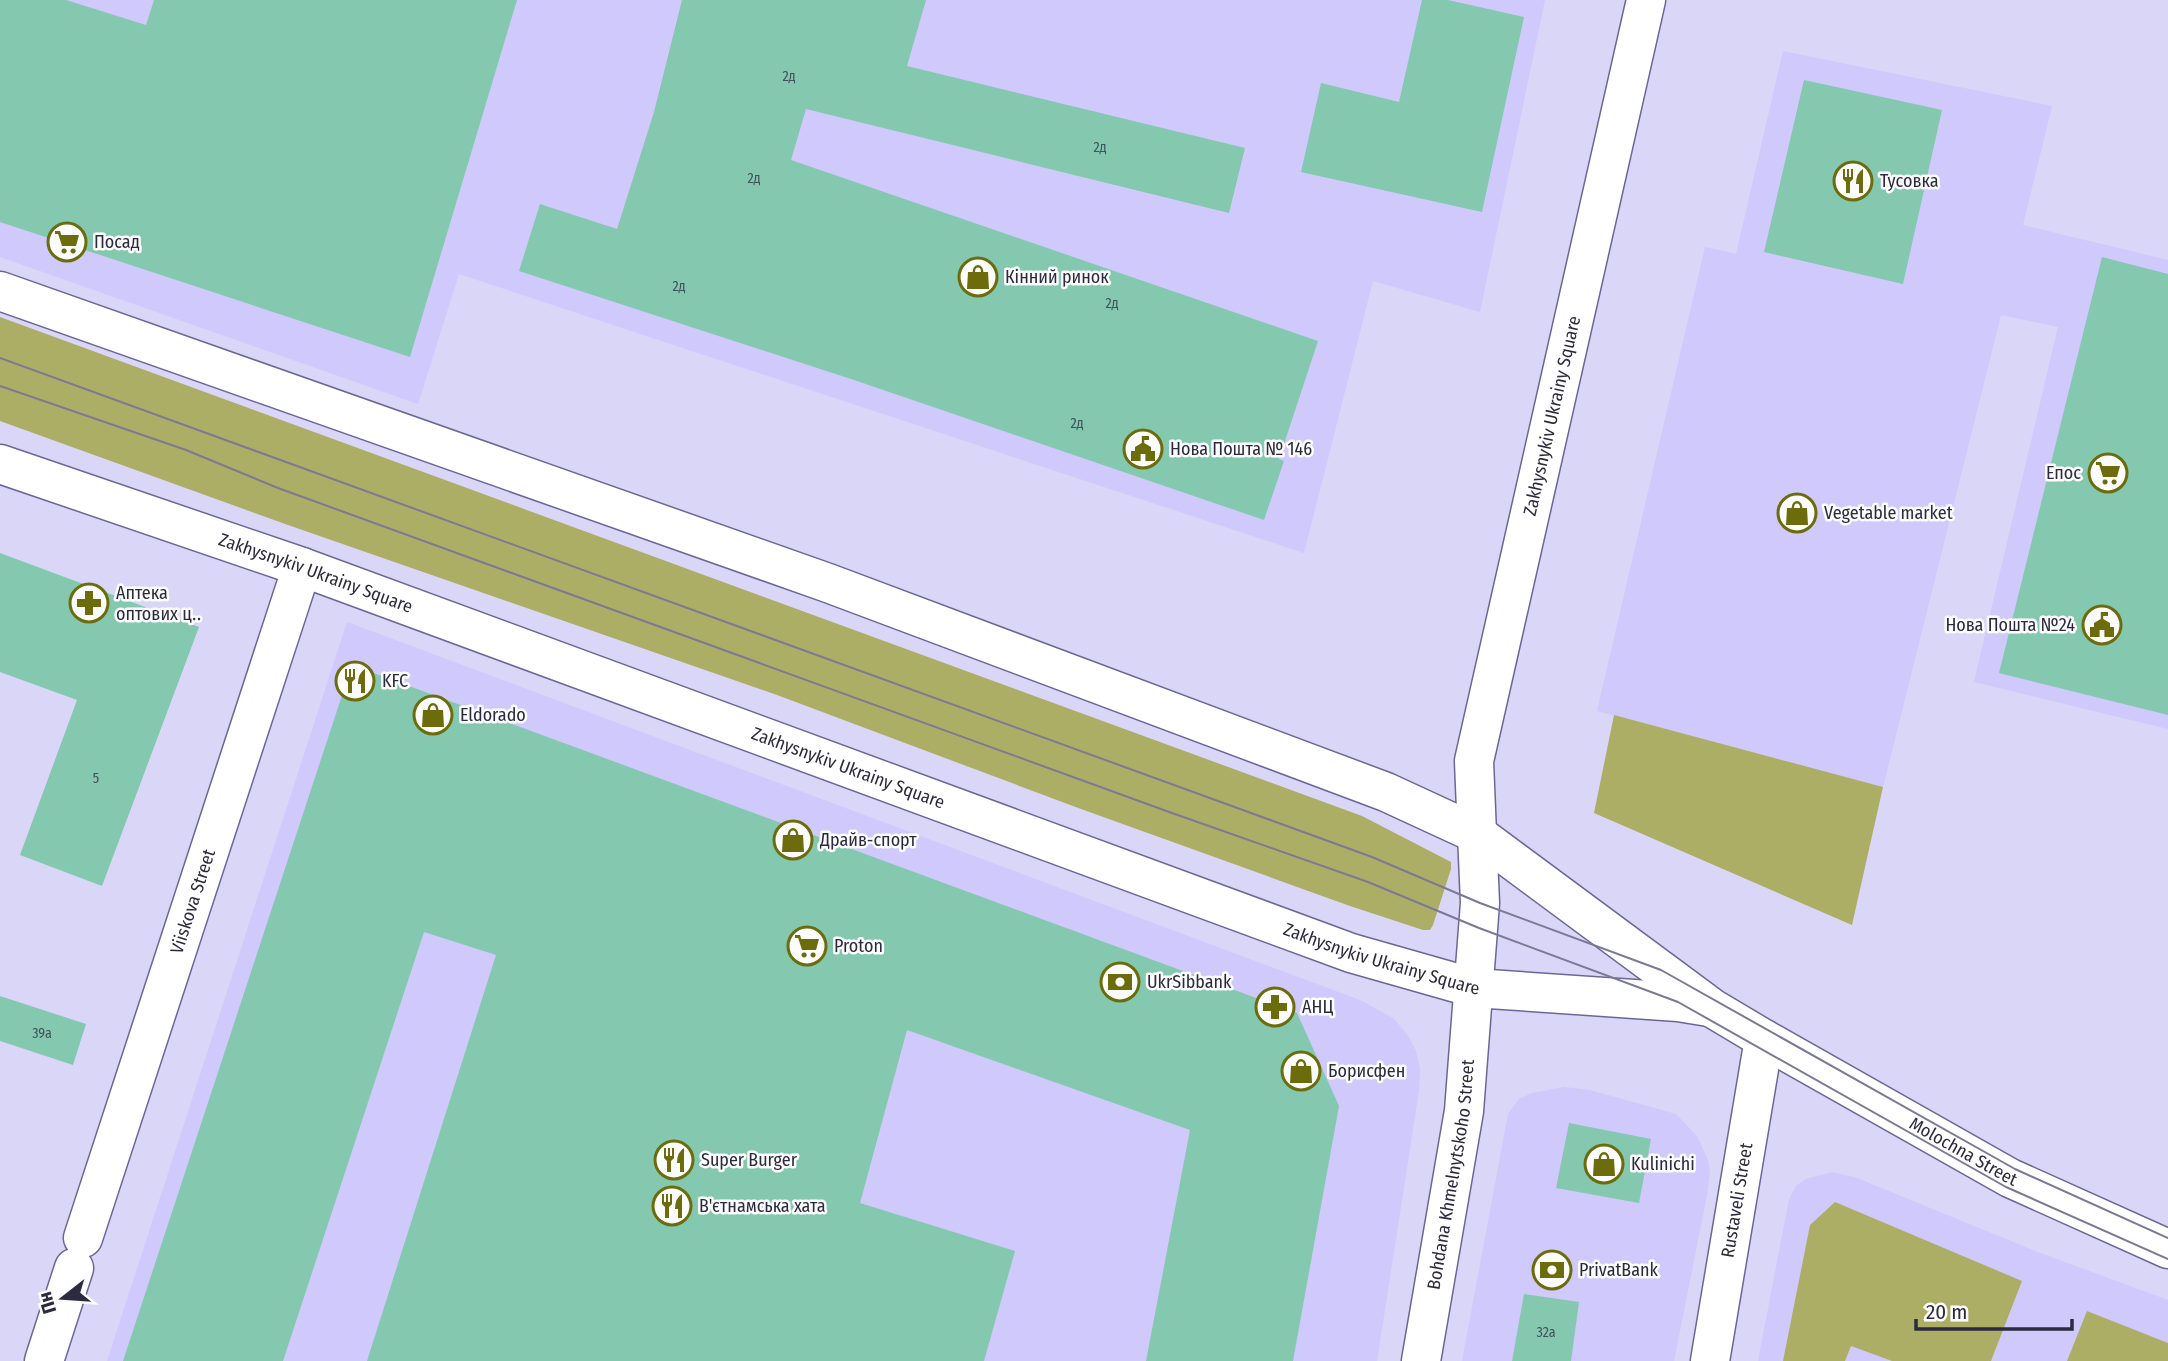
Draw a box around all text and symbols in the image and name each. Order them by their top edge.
house number: 2д [782,68,796,85]
house number: 2д [1093,139,1107,156]
restaurant icon: Тусовка [1832,160,1874,202]
house number: 2д [747,170,761,187]
place label: Тусовка [1880,170,1939,192]
supermarket icon: Посад [46,221,88,263]
place label: Посад [94,231,140,253]
shop icon: Кінний ринок [957,256,999,298]
place label: Кінний ринок [1005,266,1109,288]
house number: 2д [672,278,686,295]
house number: 2д [1105,295,1119,312]
street label: Zakhysnykiv Ukrainy Square [1519,314,1585,518]
house number: 2д [1070,415,1084,432]
public building icon: Нова Пошта № 146 [1122,428,1164,470]
place label: Нова Пошта № 146 [1170,438,1312,460]
supermarket icon: Епос [2087,452,2129,494]
place label: Епос [2046,462,2081,484]
shop icon: Vegetable market [1776,492,1818,534]
place label: Vegetable market [1824,502,1953,524]
street label: Zakhysnykiv Ukrainy Square [216,528,416,618]
pharmacy icon: Аптека оптових ц‥ [68,582,110,624]
place label: Аптека оптових ц‥ [116,582,201,625]
public building icon: Нова Пошта №24 [2081,604,2123,646]
place label: Нова Пошта №24 [1945,614,2075,636]
restaurant icon: KFC [334,660,376,702]
place label: KFC [382,670,408,692]
shop icon: Eldorado [412,694,454,736]
place label: Eldorado [460,704,526,726]
street label: Zakhysnykiv Ukrainy Square [748,722,948,814]
house number: 5 [93,770,99,787]
shop icon: Драйв-спорт [772,819,814,861]
place label: Драйв-спорт [819,829,917,851]
street label: Viiskova Street [166,846,220,957]
street label: Zakhysnykiv Ukrainy Square [1281,918,1480,999]
supermarket icon: Proton [786,925,828,967]
place label: Proton [834,935,883,957]
bank icon: UkrSibbank [1099,961,1141,1003]
place label: UkrSibbank [1147,971,1232,993]
pharmacy icon: АНЦ [1254,986,1296,1028]
place label: АНЦ [1302,996,1333,1018]
house number: 39а [32,1025,52,1042]
shop icon: Борисфен [1280,1050,1322,1092]
street label: Bohdana Khmelnytskoho Street [1422,1059,1479,1291]
place label: Борисфен [1328,1060,1405,1082]
street label: Molochna Street [1905,1112,2021,1191]
restaurant icon: Super Burger [653,1139,695,1181]
street label: Rustaveli Street [1717,1141,1757,1259]
shop icon: Kulinichi [1583,1143,1625,1185]
place label: Super Burger [701,1149,798,1171]
place label: Kulinichi [1631,1153,1695,1175]
restaurant icon: В'єтнамська хата [651,1185,693,1227]
place label: В'єтнамська хата [699,1195,826,1217]
bank icon: PrivatBank [1531,1249,1573,1291]
place label: PrivatBank [1579,1259,1658,1281]
north arrow [28,1263,98,1333]
scale bar [1916,1288,2072,1332]
text: Пн [33,1289,61,1316]
text: 20 m [1926,1299,1967,1325]
house number: 32а [1536,1324,1556,1341]

